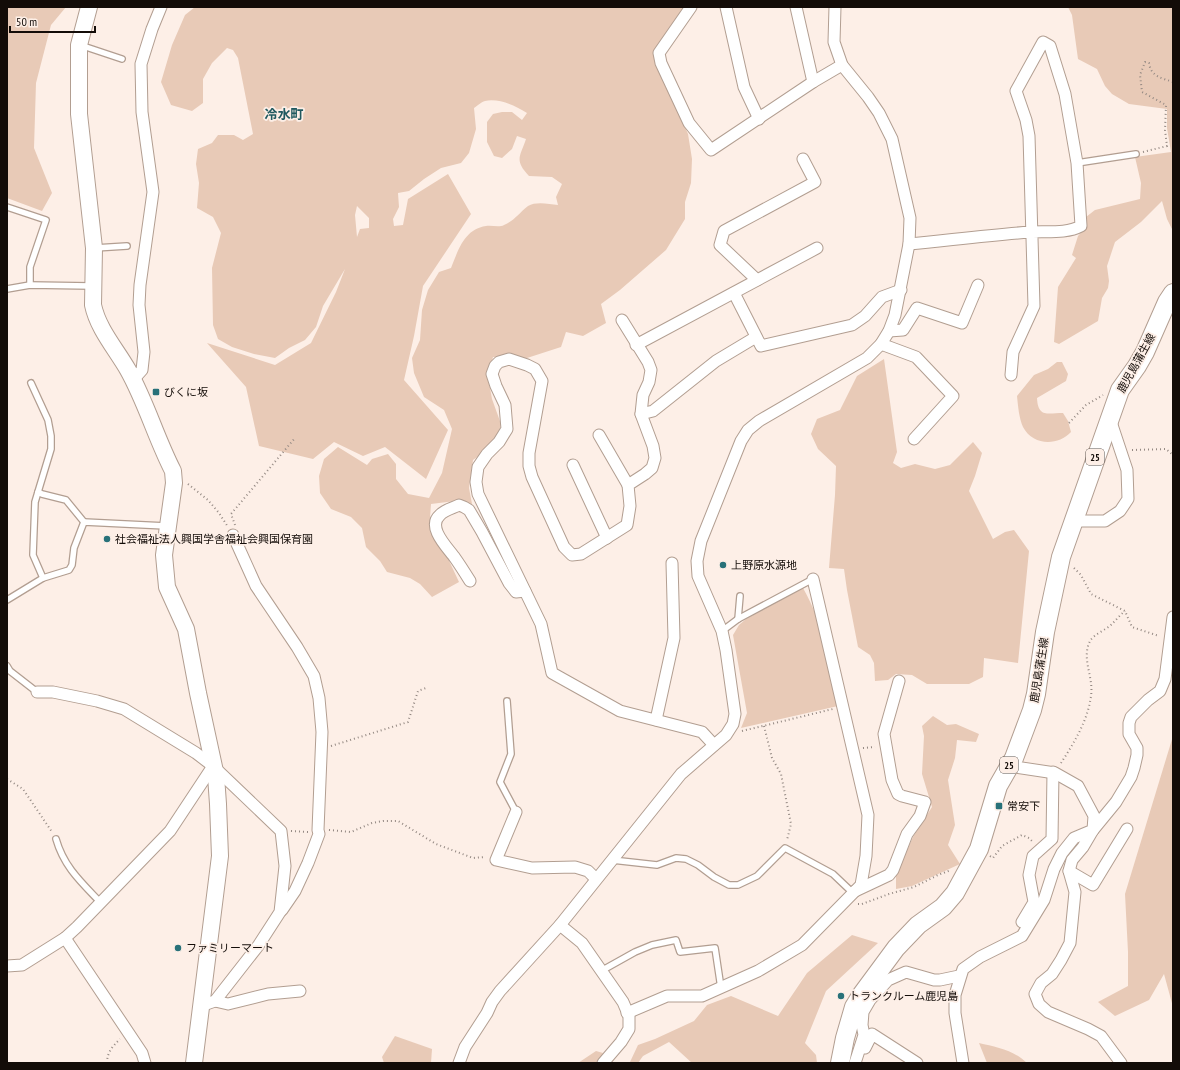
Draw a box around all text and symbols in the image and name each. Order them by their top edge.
scale bar [10,8,95,34]
text: 50 m [16,14,37,29]
district label: 冷水町 [264,106,304,123]
street label: 鹿児島蒲生線 [1114,331,1158,395]
place label: びくに坂 [164,385,208,399]
marker: びくに坂 [151,387,161,397]
road number: 25 [1086,449,1104,465]
place label: 社会福祉法人興国学舎福祉会興国保育園 [115,532,313,546]
marker: 社会福祉法人興国学舎福祉会興国保育園 [102,534,112,544]
place label: 上野原水源地 [731,558,797,572]
marker: 上野原水源地 [718,560,728,570]
street label: 鹿児島蒲生線 [1027,636,1051,704]
road number: 25 [1000,757,1018,773]
place label: 常安下 [1007,799,1040,813]
marker: 常安下 [994,801,1004,811]
place label: ファミリーマート [186,941,274,955]
marker: ファミリーマート [173,943,183,953]
place label: トランクルーム鹿児島 [849,989,958,1003]
marker: トランクルーム鹿児島 [836,991,846,1001]

